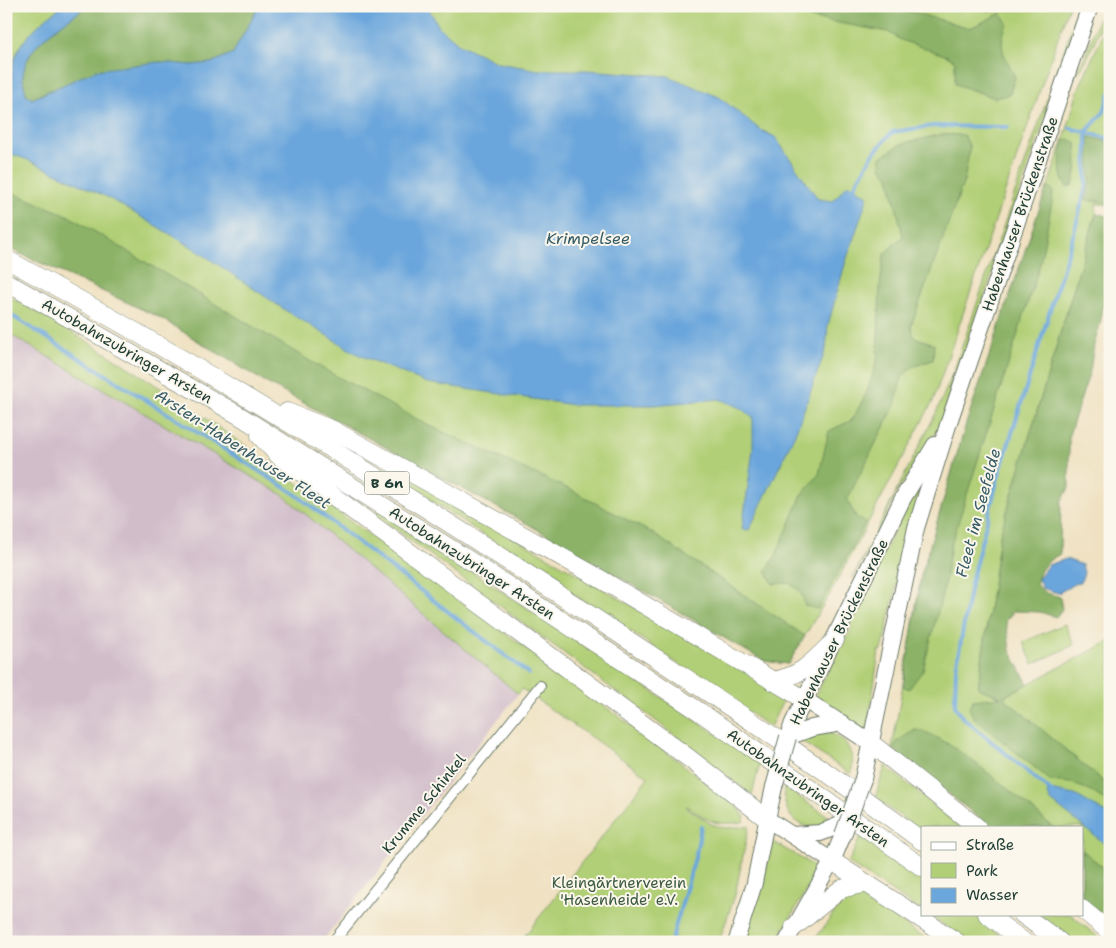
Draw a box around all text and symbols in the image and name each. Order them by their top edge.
street label: Habenhauser Brückenstraße [977,114,1063,314]
water label: Krimpelsee [546,228,630,249]
street label: Autobahnzubringer Arsten [38,294,216,408]
water label: Arsten-Habenhauser Fleet [151,384,335,514]
water label: Fleet im Seefelde [951,446,1005,580]
road number: B 6n [364,472,410,494]
street label: Autobahnzubringer Arsten [385,502,559,624]
street label: Habenhauser Brückenstraße [785,536,893,728]
street label: Autobahnzubringer Arsten [723,724,893,852]
street label: Krumme Schinkel [378,750,471,858]
legend [921,826,1084,916]
text: Straße [966,835,1014,855]
text: Park [966,861,998,881]
park label: Kleingärtnerverein 'Hasenheide' e.V. [552,873,686,910]
text: Wasser [966,885,1019,905]

